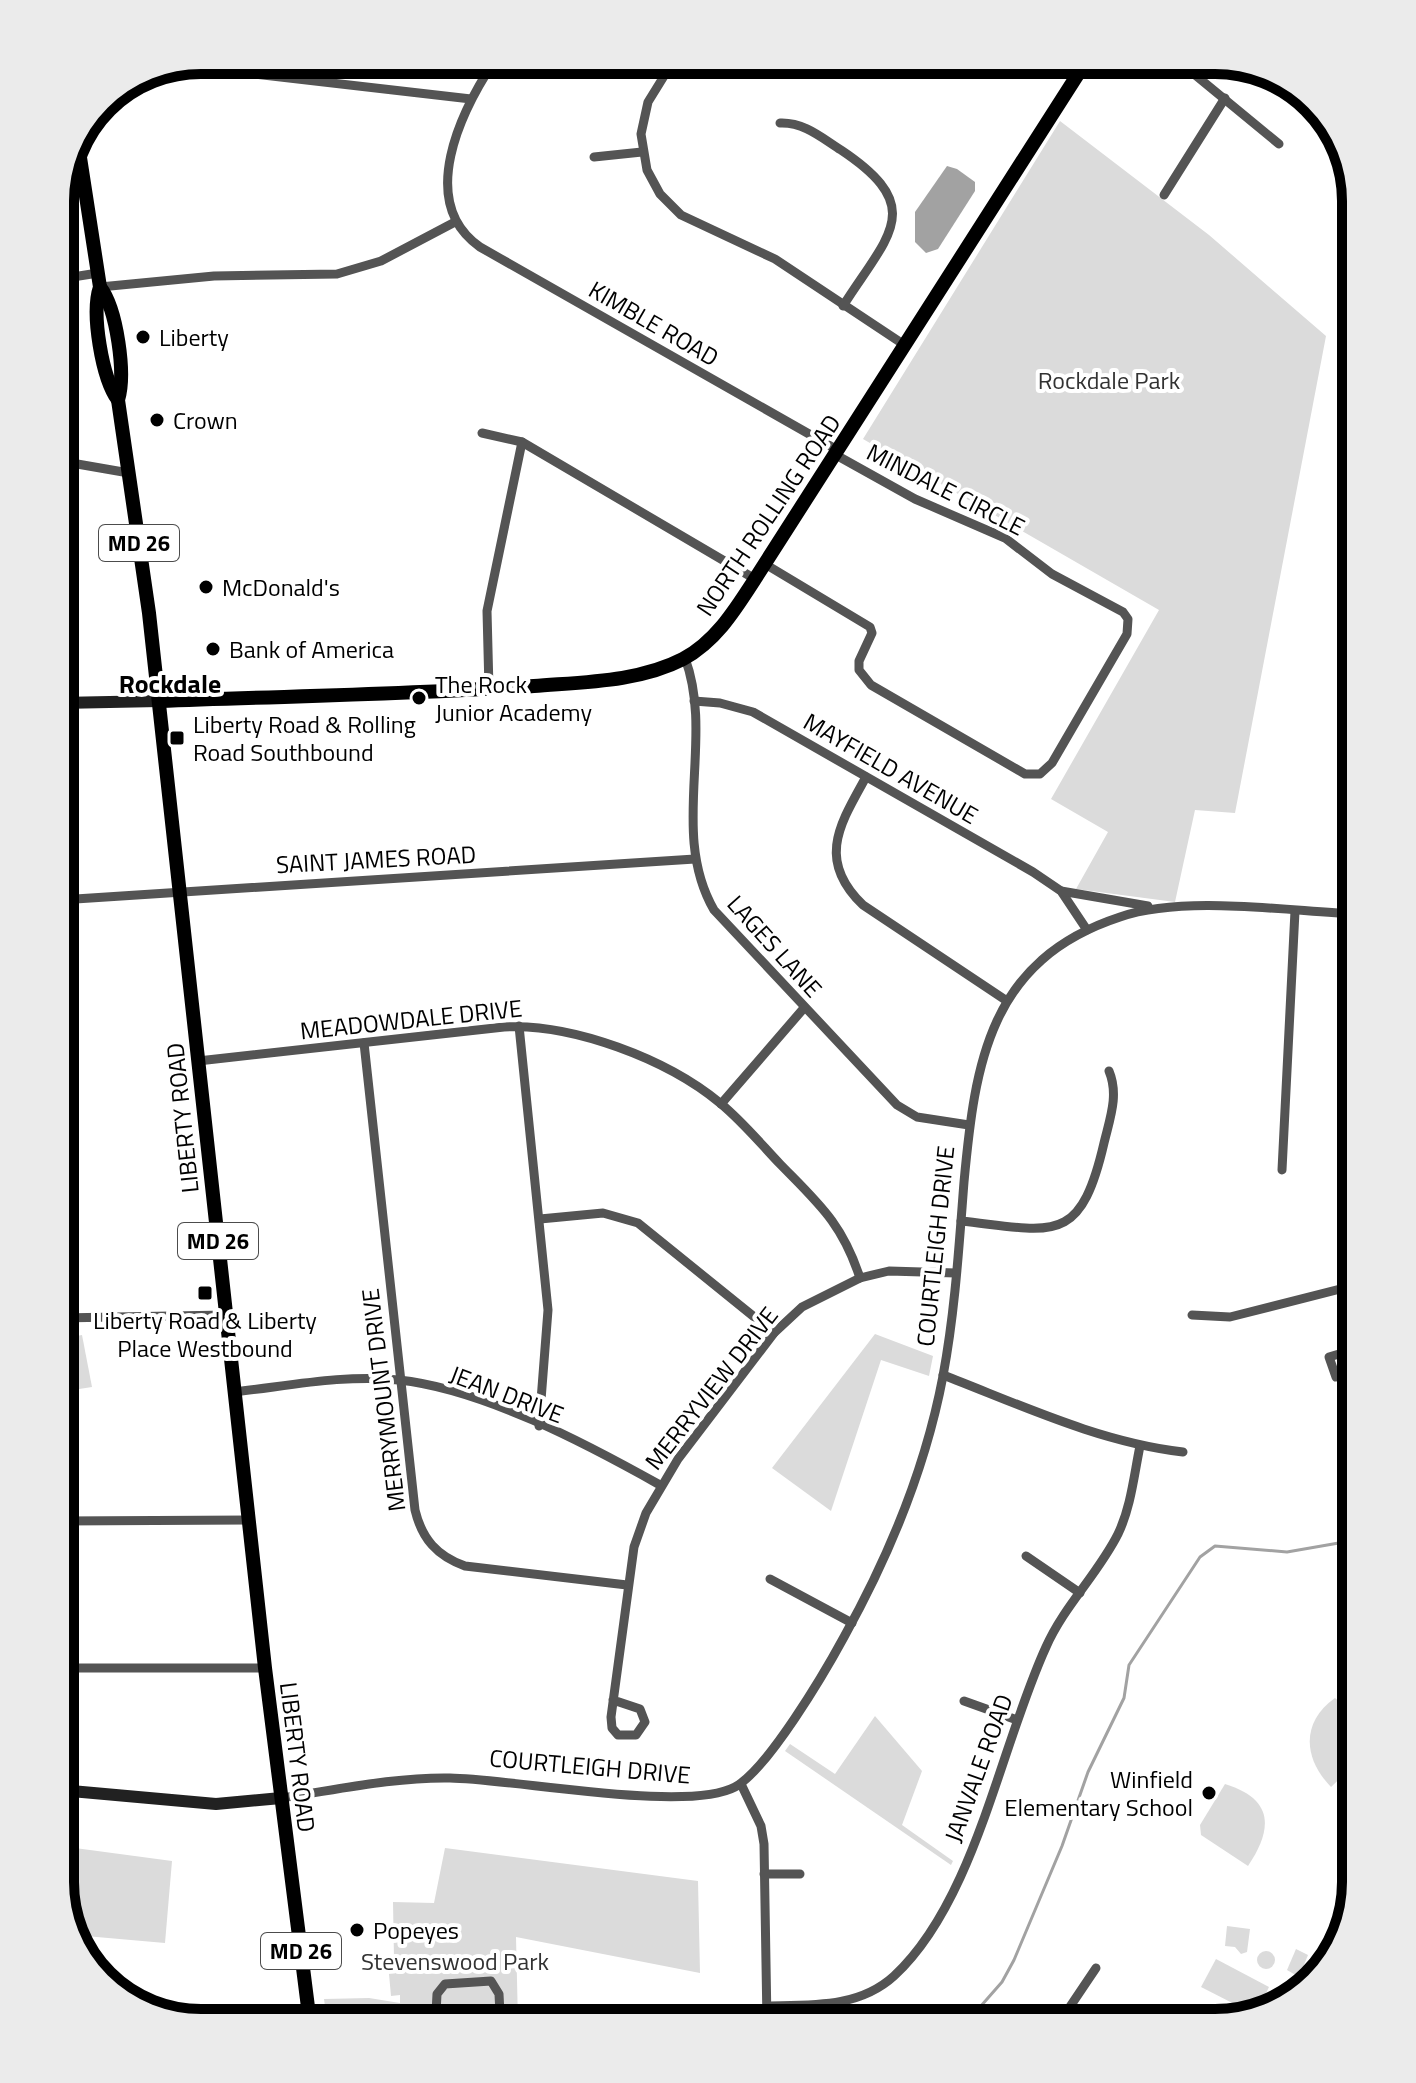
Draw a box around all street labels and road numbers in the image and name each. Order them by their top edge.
street label: KIMBLE ROAD [582,271,726,375]
street label: NORTH ROLLING ROAD [687,407,849,623]
street label: MINDALE CIRCLE [861,434,1031,544]
road number: MD 26 [99,525,179,561]
street label: MAYFIELD AVENUE [797,703,985,833]
street label: SAINT JAMES ROAD [275,836,477,882]
street label: LAGES LANE [719,887,831,1005]
street label: MEADOWDALE DRIVE [298,989,524,1049]
street label: LIBERTY ROAD [156,1041,208,1195]
street label: COURTLEIGH DRIVE [907,1144,963,1348]
road number: MD 26 [178,1223,258,1259]
street label: MERRYMOUNT DRIVE [351,1286,415,1514]
street label: MERRYVIEW DRIVE [636,1299,786,1477]
street label: JEAN DRIVE [445,1356,569,1432]
street label: LIBERTY ROAD [271,1680,325,1834]
street label: JANVALE ROAD [935,1689,1021,1847]
street label: COURTLEIGH DRIVE [488,1739,692,1793]
road number: MD 26 [261,1933,341,1969]

